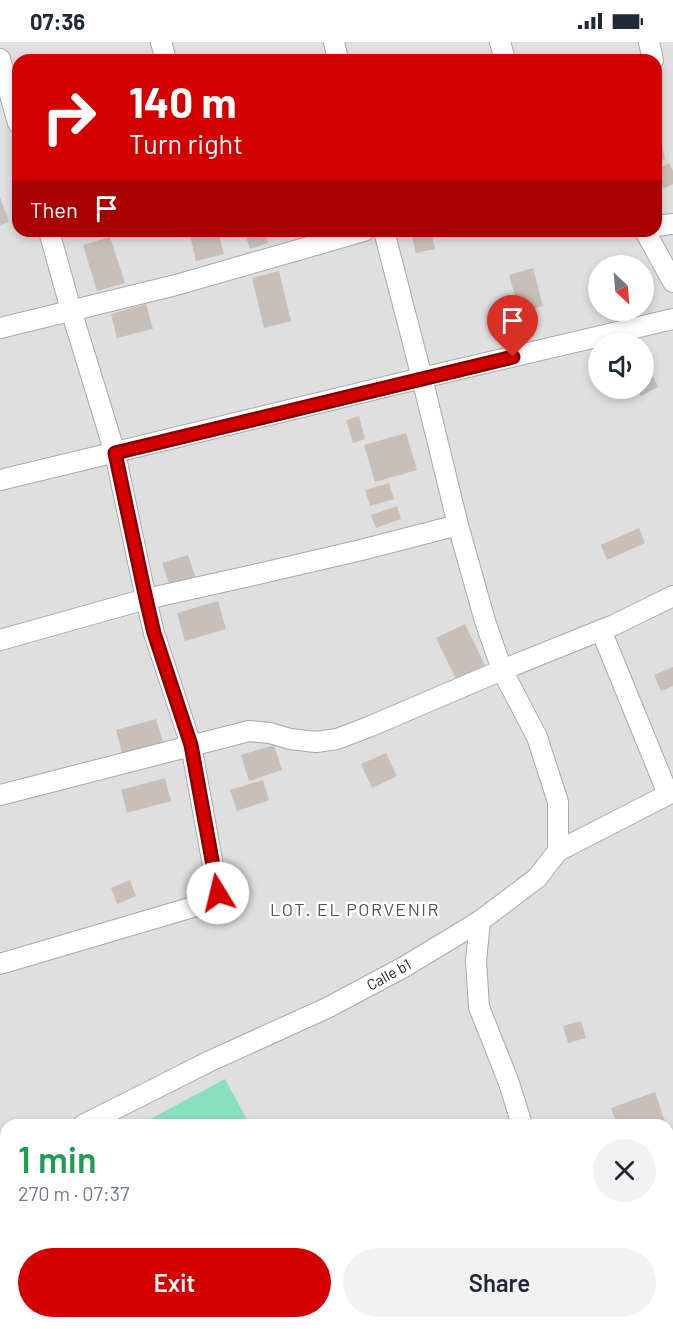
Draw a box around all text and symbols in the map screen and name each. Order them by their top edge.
text: 07:36 [30,8,85,34]
text: 140 m [129,76,237,126]
icon: right [30,78,108,156]
text: Turn right [129,127,243,159]
icon: arrive [90,192,123,225]
text: Then [30,196,78,222]
north arrow [588,255,654,321]
map controls [588,255,654,399]
pin [487,295,538,357]
icon: arrive [496,304,529,337]
button: sound [588,333,654,399]
position arrow [186,861,250,925]
district label: LOT. EL PORVENIR [270,898,440,920]
street label: Calle b1 [363,955,414,994]
text: 1 min [18,1137,97,1180]
button: close [593,1139,656,1202]
text: 270 m · 07:37 [18,1181,130,1205]
button: Exit [18,1248,331,1317]
button: Share [343,1248,656,1317]

